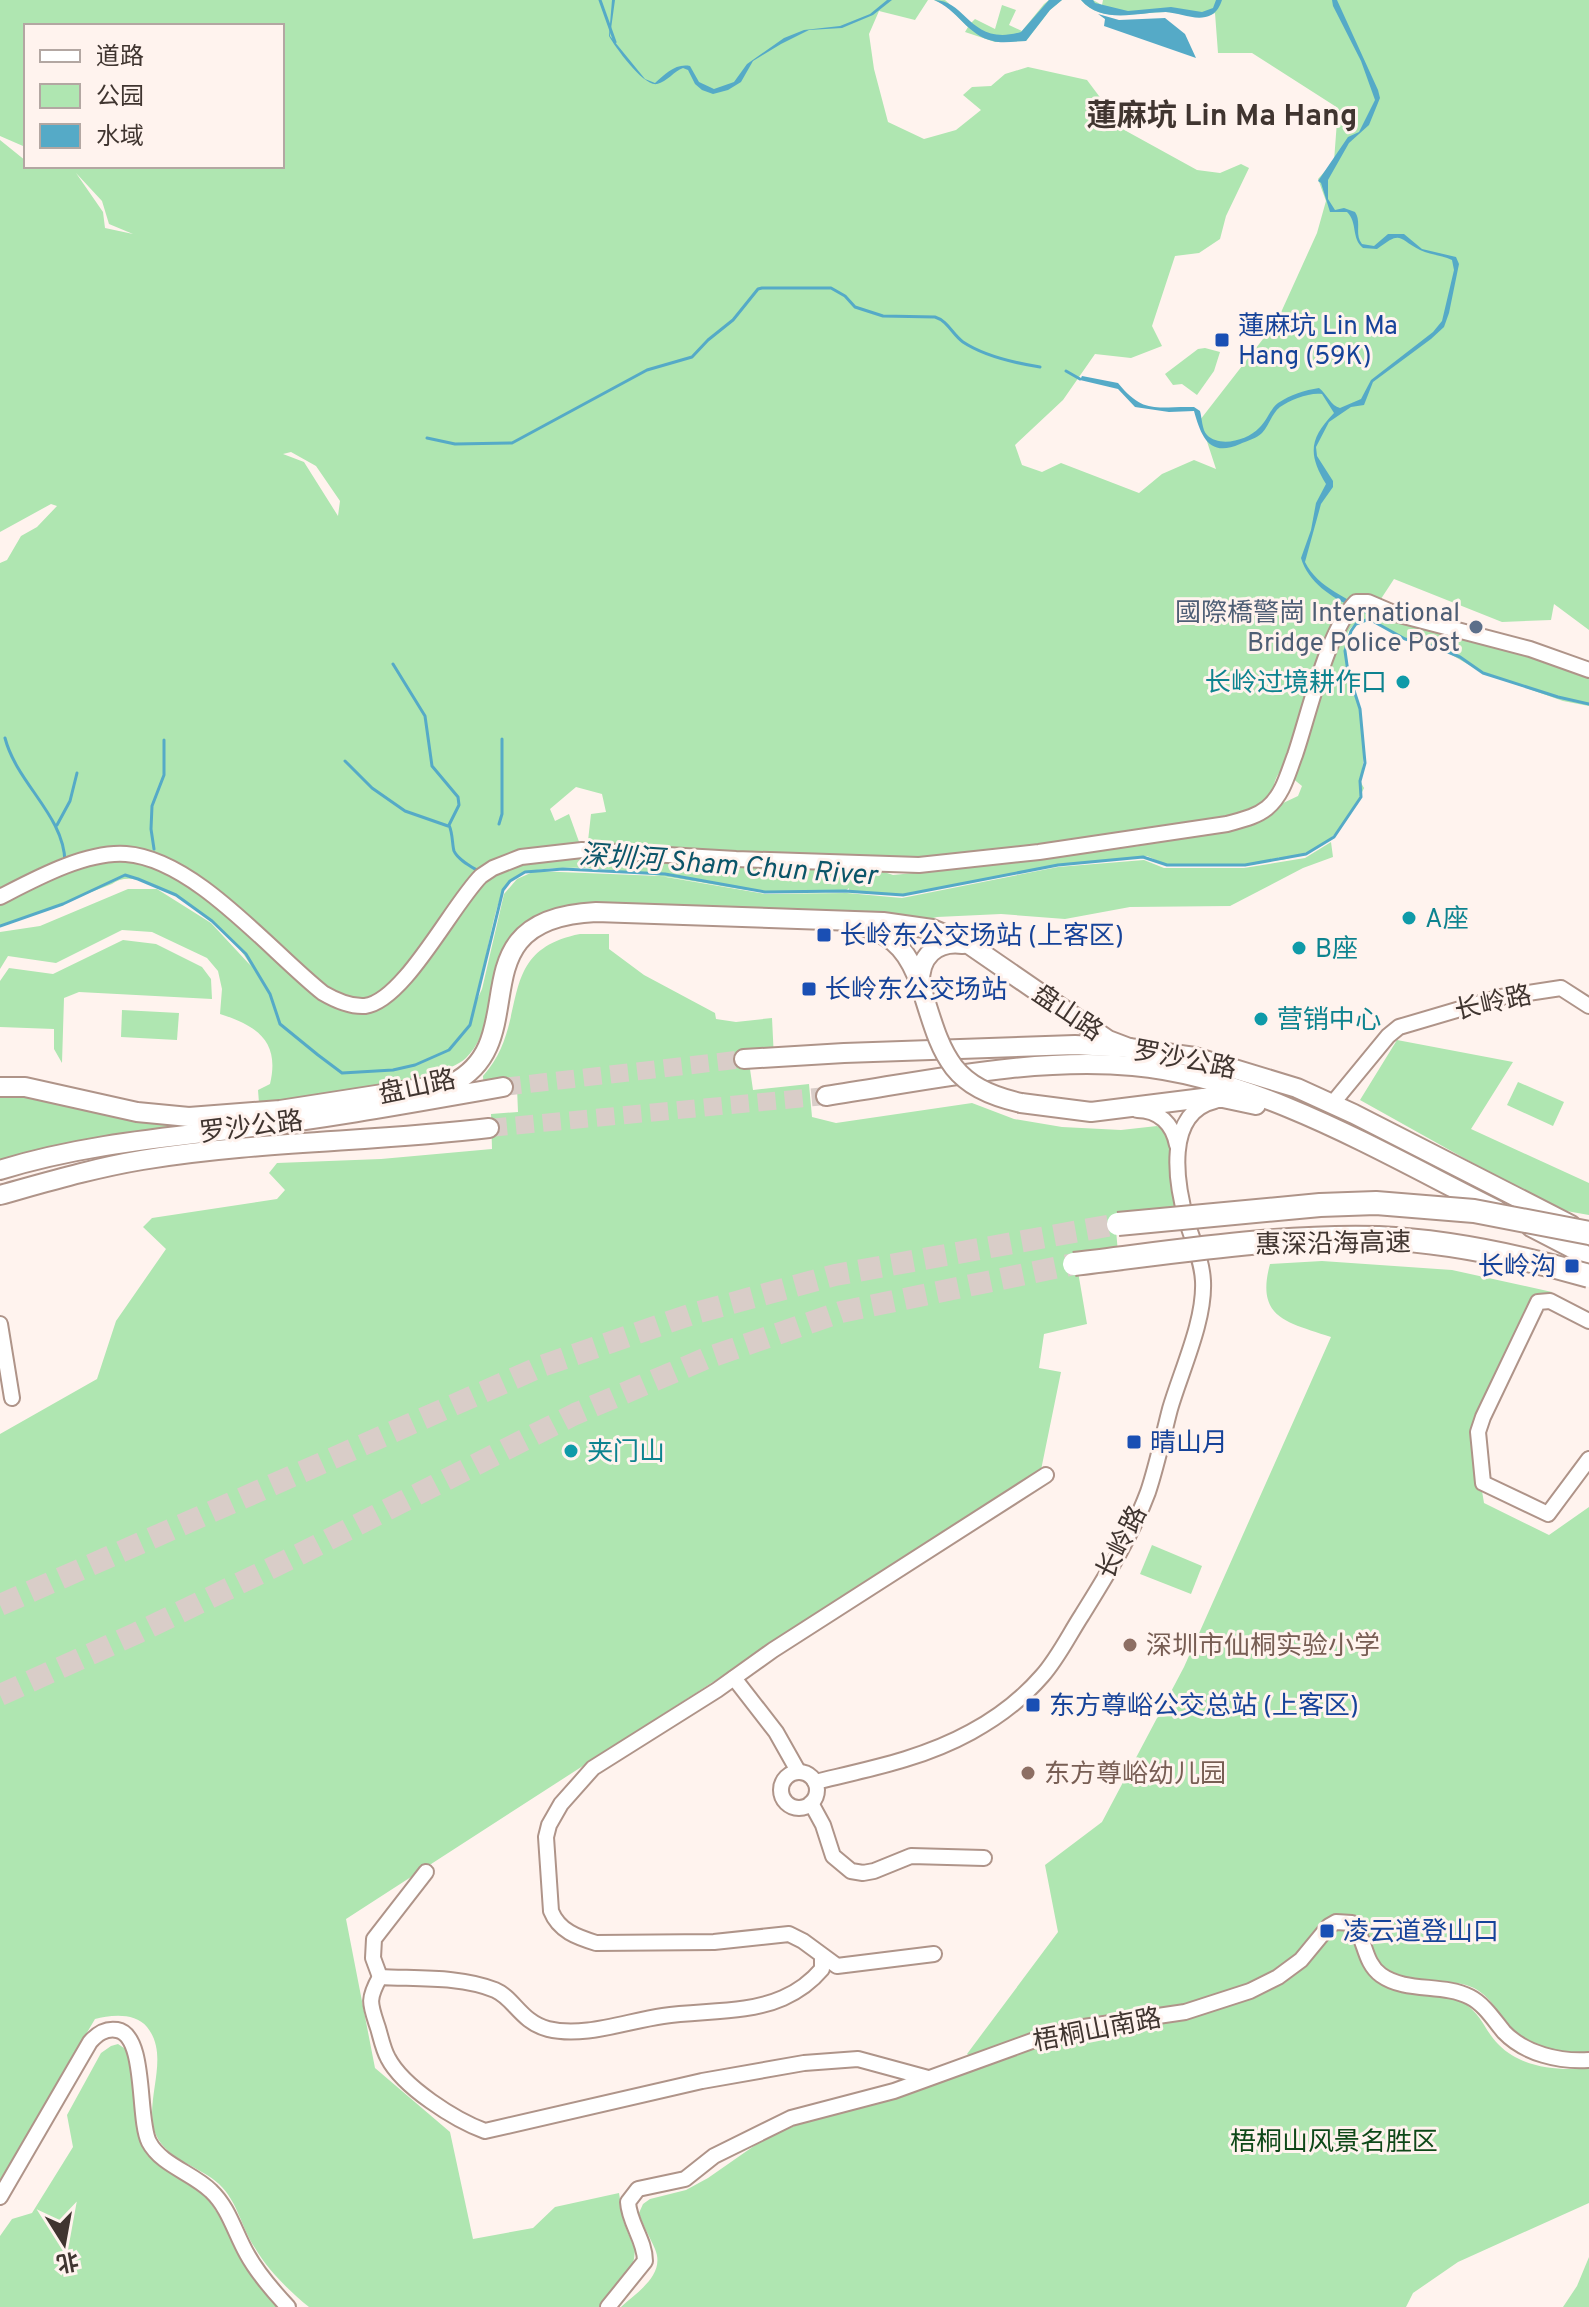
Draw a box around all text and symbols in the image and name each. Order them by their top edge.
legend [24,24,284,168]
text: 道路 [96,43,144,73]
text: 公园 [96,83,144,113]
district label: 蓮麻坑 Lin Ma Hang [1087,99,1357,136]
text: 水域 [96,123,144,153]
place label: 蓮麻坑 Lin Ma Hang (59K) [1238,311,1398,374]
marker: 蓮麻坑 Lin Ma Hang (59K) [1213,331,1231,349]
place label: 國際橋警崗 International Bridge Police Post [1175,598,1460,661]
marker: 國際橋警崗 International Bridge Police Post [1467,618,1485,636]
place label: 长岭过境耕作口 [1205,668,1387,701]
marker: 长岭过境耕作口 [1394,673,1412,691]
water label: 深圳河 Sham Chun River [578,839,880,896]
place label: A座 [1425,904,1469,937]
marker: A座 [1400,909,1418,927]
place label: 长岭东公交场站 (上客区) [840,921,1124,954]
marker: 长岭东公交场站 (上客区) [815,926,833,944]
place label: B座 [1315,934,1358,967]
marker: B座 [1290,939,1308,957]
place label: 长岭东公交场站 [825,975,1007,1008]
street label: 盘山路 [1025,979,1108,1050]
marker: 长岭东公交场站 [800,980,818,998]
street label: 长岭路 [1452,980,1535,1029]
place label: 营销中心 [1277,1005,1381,1038]
marker: 营销中心 [1252,1010,1270,1028]
street label: 罗沙公路 [1130,1035,1239,1088]
street label: 盘山路 [376,1064,459,1113]
street label: 罗沙公路 [198,1106,305,1151]
street label: 惠深沿海高速 [1255,1228,1411,1263]
place label: 长岭沟 [1478,1252,1556,1285]
marker: 长岭沟 [1563,1257,1581,1275]
place label: 晴山月 [1150,1428,1228,1461]
marker: 晴山月 [1125,1433,1143,1451]
place label: 夹门山 [587,1437,665,1470]
marker: 夹门山 [562,1442,580,1460]
street label: 长岭路 [1091,1501,1156,1585]
place label: 深圳市仙桐实验小学 [1146,1631,1380,1664]
marker: 深圳市仙桐实验小学 [1121,1636,1139,1654]
place label: 东方尊峪公交总站 (上客区) [1049,1691,1359,1724]
marker: 东方尊峪公交总站 (上客区) [1024,1696,1042,1714]
place label: 东方尊峪幼儿园 [1044,1759,1226,1792]
marker: 东方尊峪幼儿园 [1019,1764,1037,1782]
place label: 凌云道登山口 [1343,1917,1499,1950]
marker: 凌云道登山口 [1318,1922,1336,1940]
street label: 梧桐山南路 [1031,2003,1164,2060]
park label: 梧桐山风景名胜区 [1230,2127,1438,2160]
north arrow [24,2203,104,2283]
text: 北 [54,2245,81,2276]

